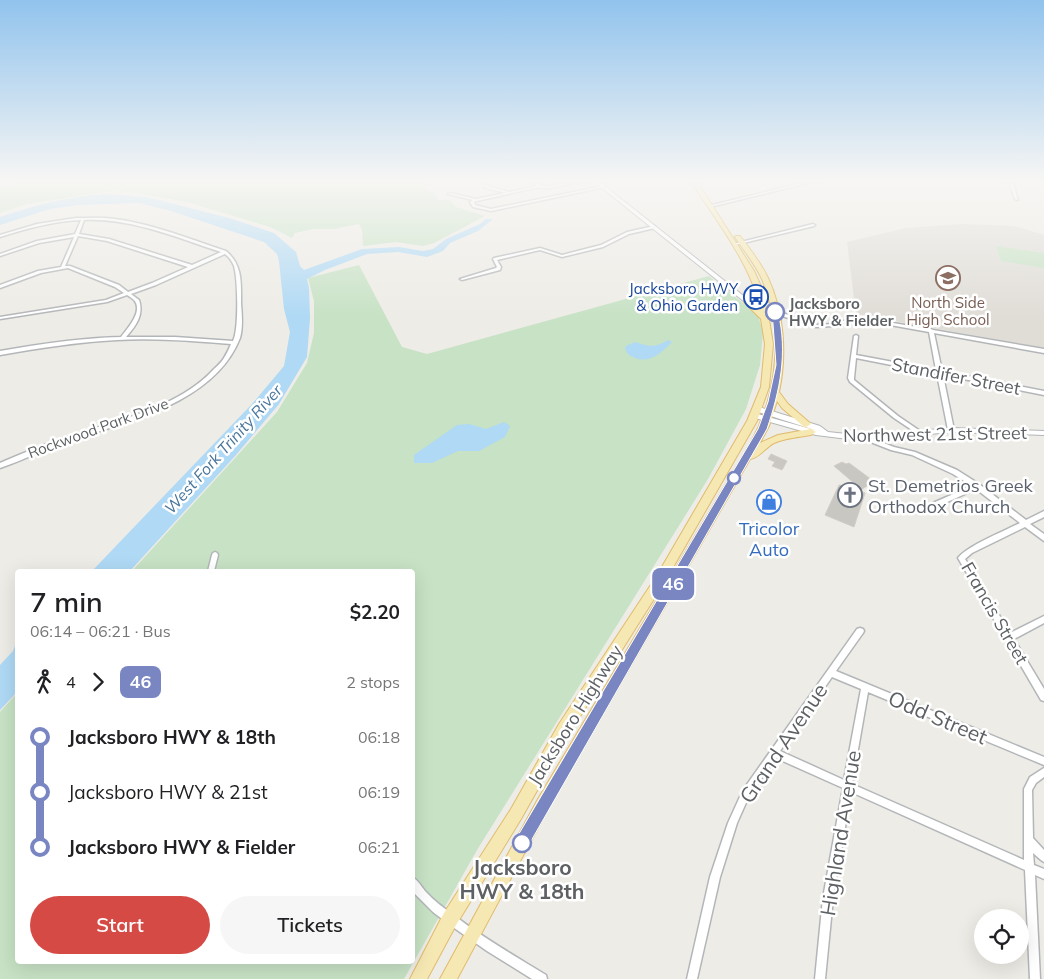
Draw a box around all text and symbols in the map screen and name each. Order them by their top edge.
school or university icon: North Side High School [935,265,961,291]
place label: Jacksboro HWY & Ohio Garden [629,279,739,315]
bus stop icon: Jacksboro HWY & Ohio Garden [743,284,769,310]
place label: North Side High School [906,293,990,329]
place label: Jacksboro HWY & Fielder [789,294,894,330]
marker: Jacksboro HWY & Fielder [765,302,785,322]
street label: Standifer Street [890,352,1022,400]
water label: West Fork Trinity River [160,380,287,518]
street label: Rockwood Park Drive [25,394,171,462]
street label: Northwest 21st Street [843,421,1027,447]
unlabelled marker [727,471,741,485]
place label: St. Demetrios Greek Orthodox Church [868,474,1034,518]
church icon: St. Demetrios Greek Orthodox Church [837,482,863,508]
shop icon: Tricolor Auto [756,489,782,515]
place label: Tricolor Auto [739,517,800,561]
street label: Francis Street [956,558,1034,668]
line badge: 46 [650,568,696,600]
text: 46 [662,572,684,595]
text: 7 min [30,584,103,619]
text: $2.20 [350,600,400,624]
text: 06:14 – 06:21 · Bus [30,621,171,641]
street label: Jacksboro Highway [523,640,628,789]
icon: walk [30,668,58,696]
icon: forward [84,668,112,696]
text: 46 [130,670,151,693]
text: 4 [66,672,76,692]
text: 2 stops [346,672,400,692]
street label: Grand Avenue [733,678,833,808]
street label: Odd Street [885,685,991,749]
text: Jacksboro HWY & 18th [68,725,276,749]
text: 06:18 [358,727,400,747]
street label: Highland Avenue [814,748,866,918]
text: Jacksboro HWY & 21st [68,780,268,804]
text: 06:19 [358,782,400,802]
marker: Jacksboro HWY & 18th [512,833,532,853]
text: Jacksboro HWY & Fielder [68,835,295,859]
text: 06:21 [358,837,400,857]
place label: Jacksboro HWY & 18th [460,854,584,904]
button: Start [30,896,210,954]
button: Tickets [220,896,400,954]
map controls [974,909,1029,964]
button: locate [974,909,1029,964]

